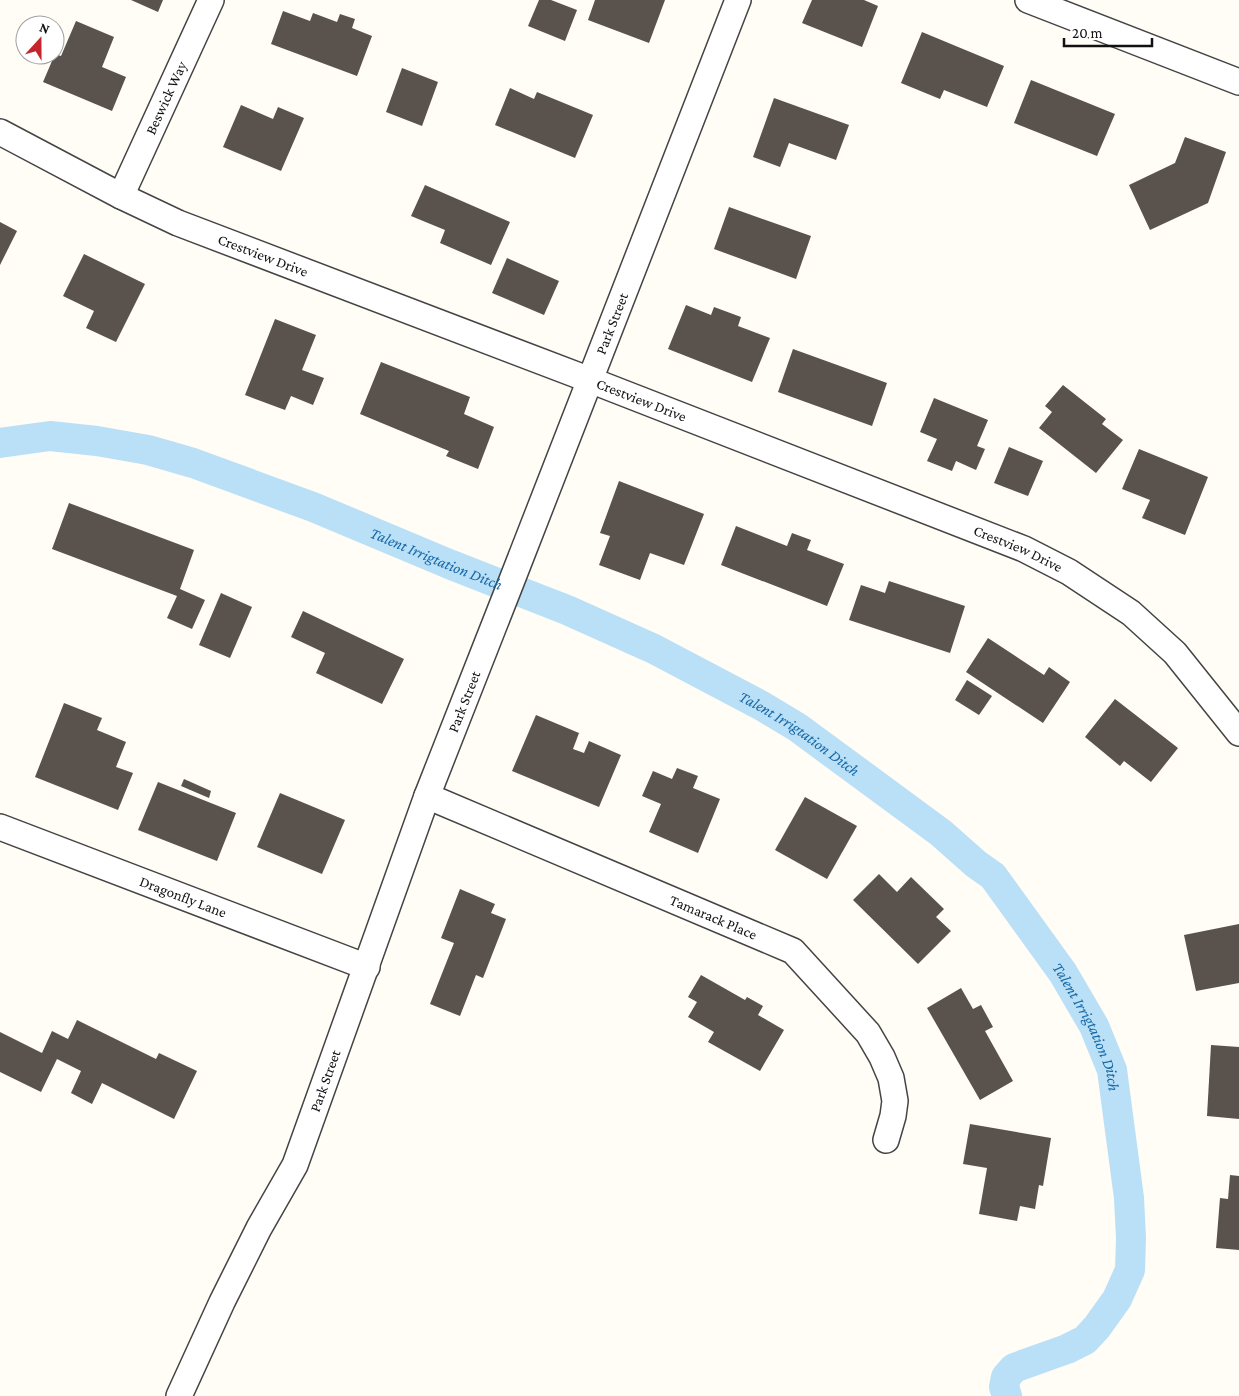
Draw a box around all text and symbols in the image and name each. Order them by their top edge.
north arrow [15,15,65,65]
scale bar [1064,15,1152,47]
text: N [37,19,52,37]
text: 20 m [1072,25,1103,41]
street label: Beswick Way [142,59,191,137]
street label: Crestview Drive [216,231,311,280]
street label: Park Street [593,289,632,356]
street label: Crestview Drive [594,375,689,425]
street label: Crestview Drive [972,522,1065,575]
water label: Talent Irrigtation Ditch [368,524,505,593]
street label: Park Street [445,668,484,735]
water label: Talent Irrigtation Ditch [736,688,863,779]
street label: Dragonfly Lane [137,873,229,921]
street label: Tamarack Place [667,892,760,943]
water label: Talent Irrigtation Ditch [1049,959,1123,1092]
street label: Park Street [307,1047,344,1114]

